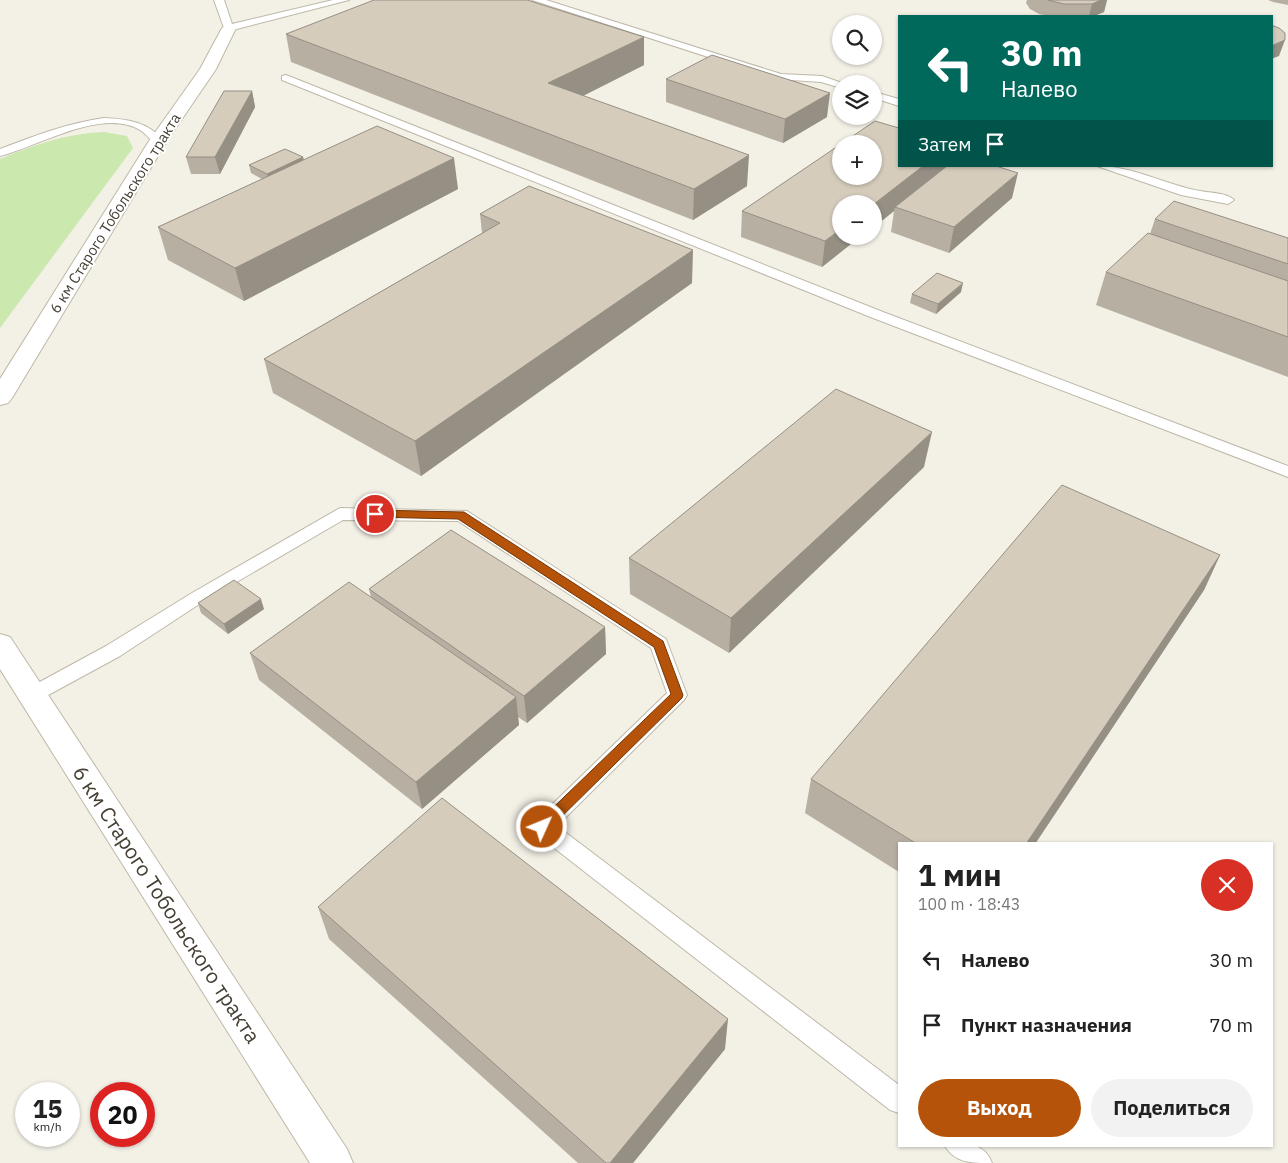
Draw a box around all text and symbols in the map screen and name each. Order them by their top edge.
map controls [832,15,882,245]
button: search [832,15,882,65]
text: 30 m [1001,30,1083,76]
icon: left [918,35,983,100]
text: Налево [1001,74,1078,103]
button: layers [832,75,882,125]
street label: 6 км Старого Тобольского тракта [45,109,185,317]
icon: arrive [981,130,1009,158]
text: Затем [918,132,971,156]
button: + [832,135,882,185]
button: − [832,195,882,245]
pin [354,493,396,535]
icon: arrive [361,500,389,528]
street label: 6 км Старого Тобольского тракта [67,760,267,1048]
position arrow [515,800,567,852]
text: 1 мин [918,855,1002,894]
button: close [1201,859,1253,911]
text: 100 m · 18:43 [918,894,1020,914]
icon: left [918,946,946,974]
text: Налево [961,948,1030,972]
text: 30 m [1209,948,1253,972]
icon: arrive [918,1011,946,1039]
text: Пункт назначения [961,1013,1132,1037]
text: 70 m [1209,1013,1253,1037]
button: Выход [918,1079,1081,1137]
button: Поделиться [1091,1079,1253,1137]
speed limit sign: 20 [90,1082,155,1147]
text: 15 [32,1092,63,1125]
text: km/h [33,1119,62,1134]

